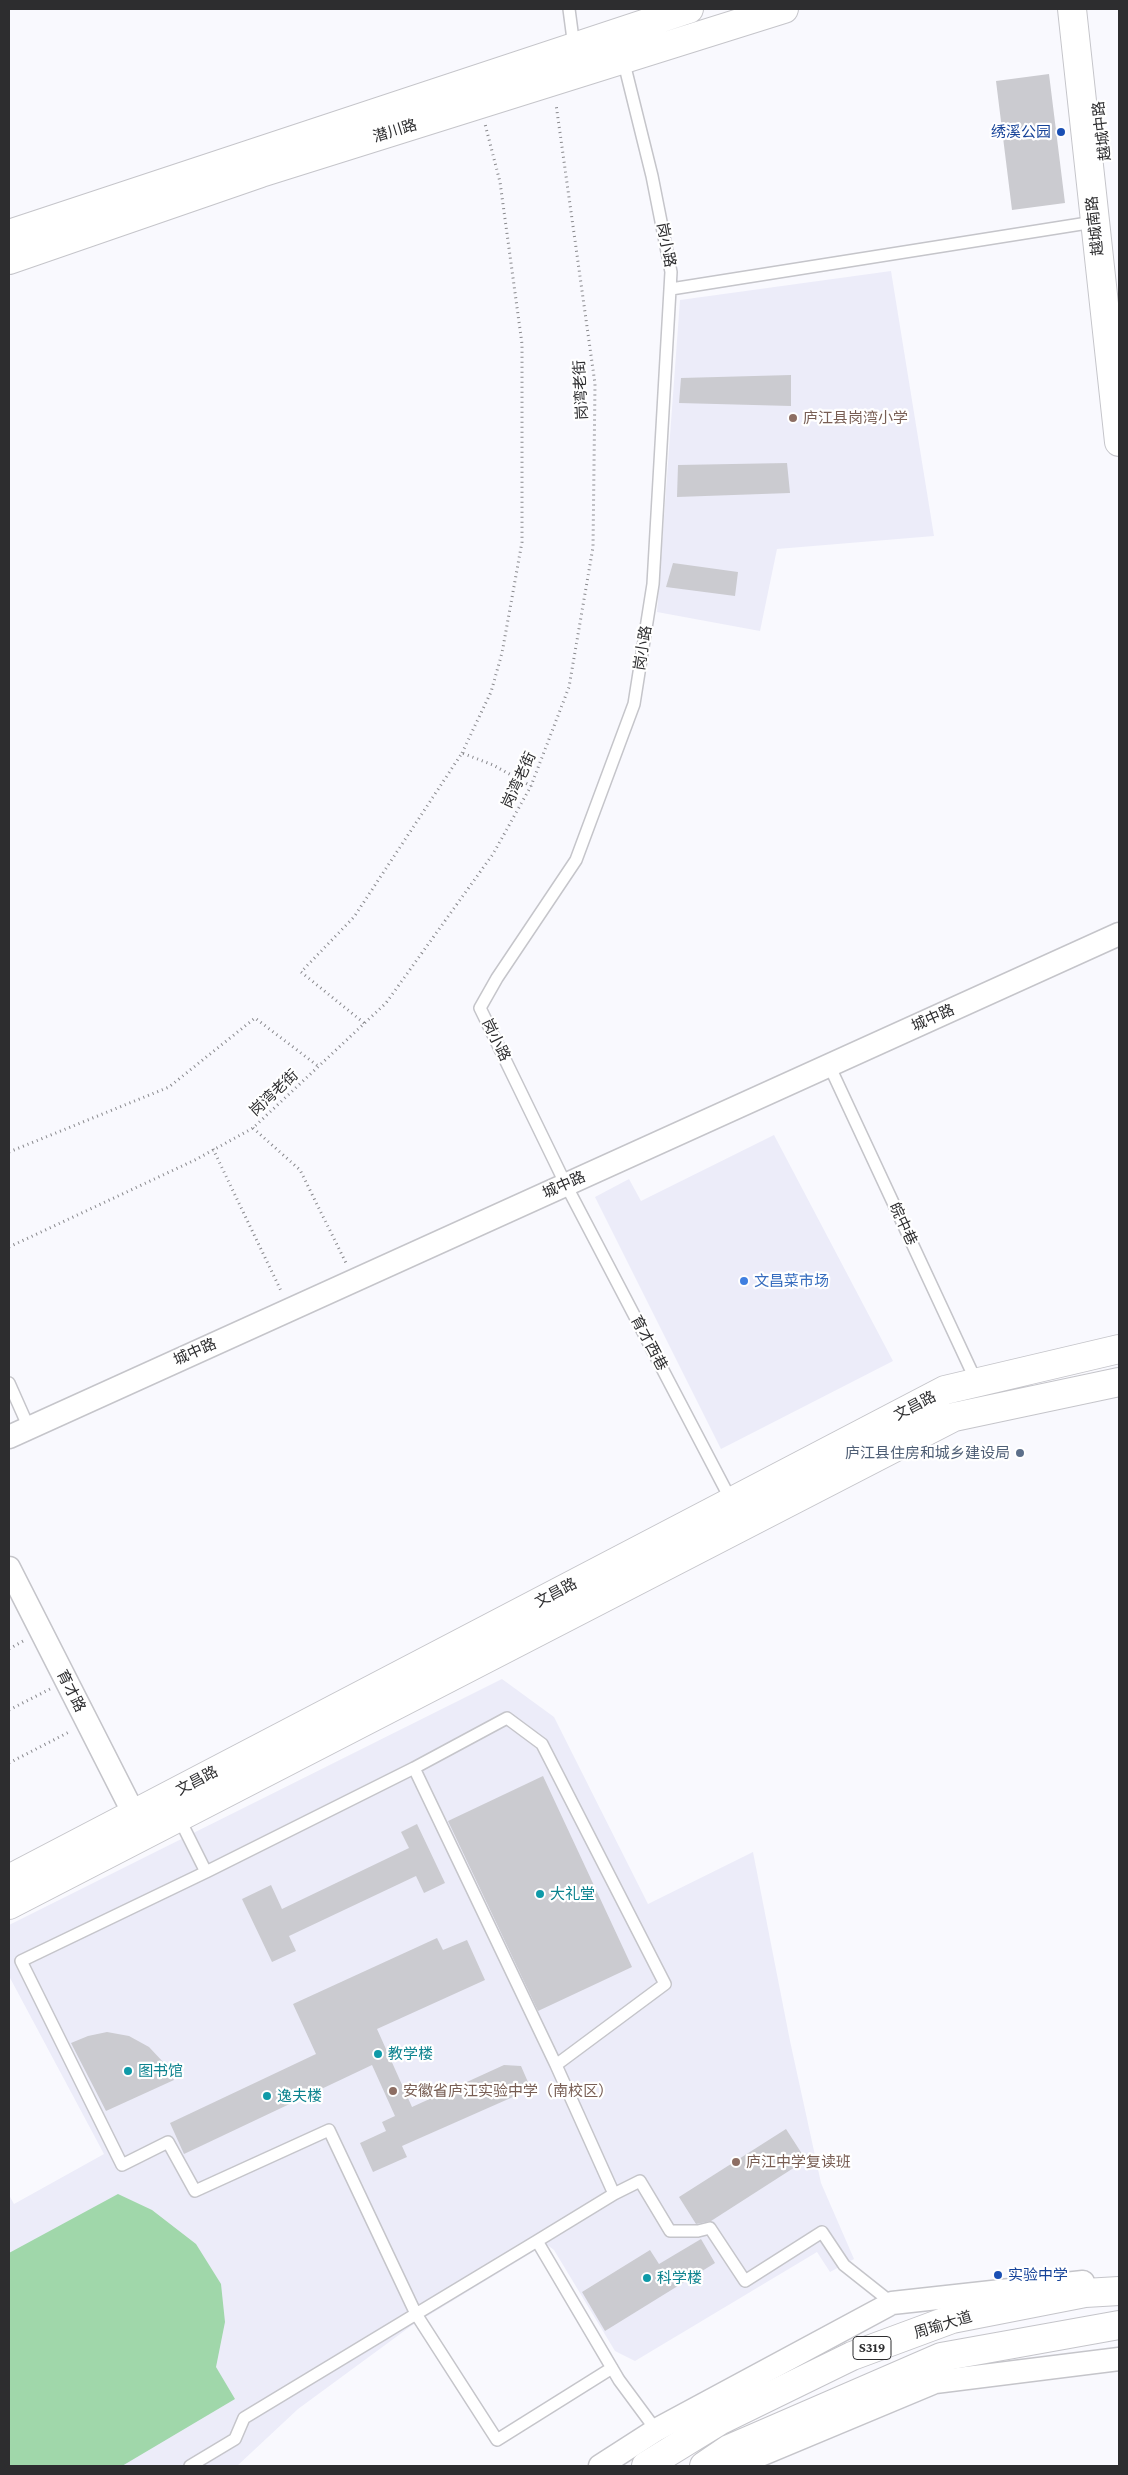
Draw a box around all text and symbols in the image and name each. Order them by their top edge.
street label: 越城中路 [1089,100,1115,162]
street label: 潜川路 [371,116,419,146]
place label: 绣溪公园 [991,123,1051,141]
marker: 绣溪公园 [1055,126,1067,138]
street label: 越城南路 [1083,195,1107,257]
street label: 岗小路 [653,221,679,269]
street label: 岗湾老街 [570,360,592,420]
place label: 庐江县岗湾小学 [803,409,908,427]
marker: 庐江县岗湾小学 [787,412,799,424]
street label: 岗小路 [631,624,655,672]
street label: 岗湾老街 [498,749,540,811]
street label: 城中路 [909,1001,957,1035]
street label: 岗小路 [478,1016,514,1064]
street label: 岗湾老街 [246,1066,302,1120]
street label: 城中路 [540,1168,588,1202]
street label: 皖中巷 [885,1200,921,1248]
place label: 文昌菜市场 [754,1272,829,1290]
marker: 文昌菜市场 [738,1275,750,1287]
street label: 育才西巷 [627,1312,671,1374]
street label: 城中路 [171,1335,219,1369]
street label: 文昌路 [891,1387,939,1425]
place label: 庐江县住房和城乡建设局 [845,1444,1010,1462]
marker: 庐江县住房和城乡建设局 [1014,1447,1026,1459]
street label: 文昌路 [532,1574,580,1612]
street label: 育才路 [53,1667,89,1715]
street label: 文昌路 [173,1762,221,1800]
place label: 大礼堂 [550,1885,595,1903]
marker: 大礼堂 [534,1888,546,1900]
place label: 教学楼 [388,2045,433,2063]
marker: 教学楼 [372,2048,384,2060]
place label: 图书馆 [138,2062,183,2080]
marker: 图书馆 [122,2065,134,2077]
place label: 安徽省庐江实验中学（南校区） [403,2082,613,2100]
marker: 安徽省庐江实验中学（南校区） [387,2085,399,2097]
place label: 逸夫楼 [277,2087,322,2105]
marker: 逸夫楼 [261,2090,273,2102]
place label: 庐江中学复读班 [746,2153,851,2171]
marker: 庐江中学复读班 [730,2156,742,2168]
place label: 实验中学 [1008,2266,1068,2284]
place label: 科学楼 [657,2269,702,2287]
marker: 实验中学 [992,2269,1004,2281]
marker: 科学楼 [641,2272,653,2284]
street label: 周瑜大道 [912,2308,974,2342]
road number: S319 [853,2336,891,2360]

